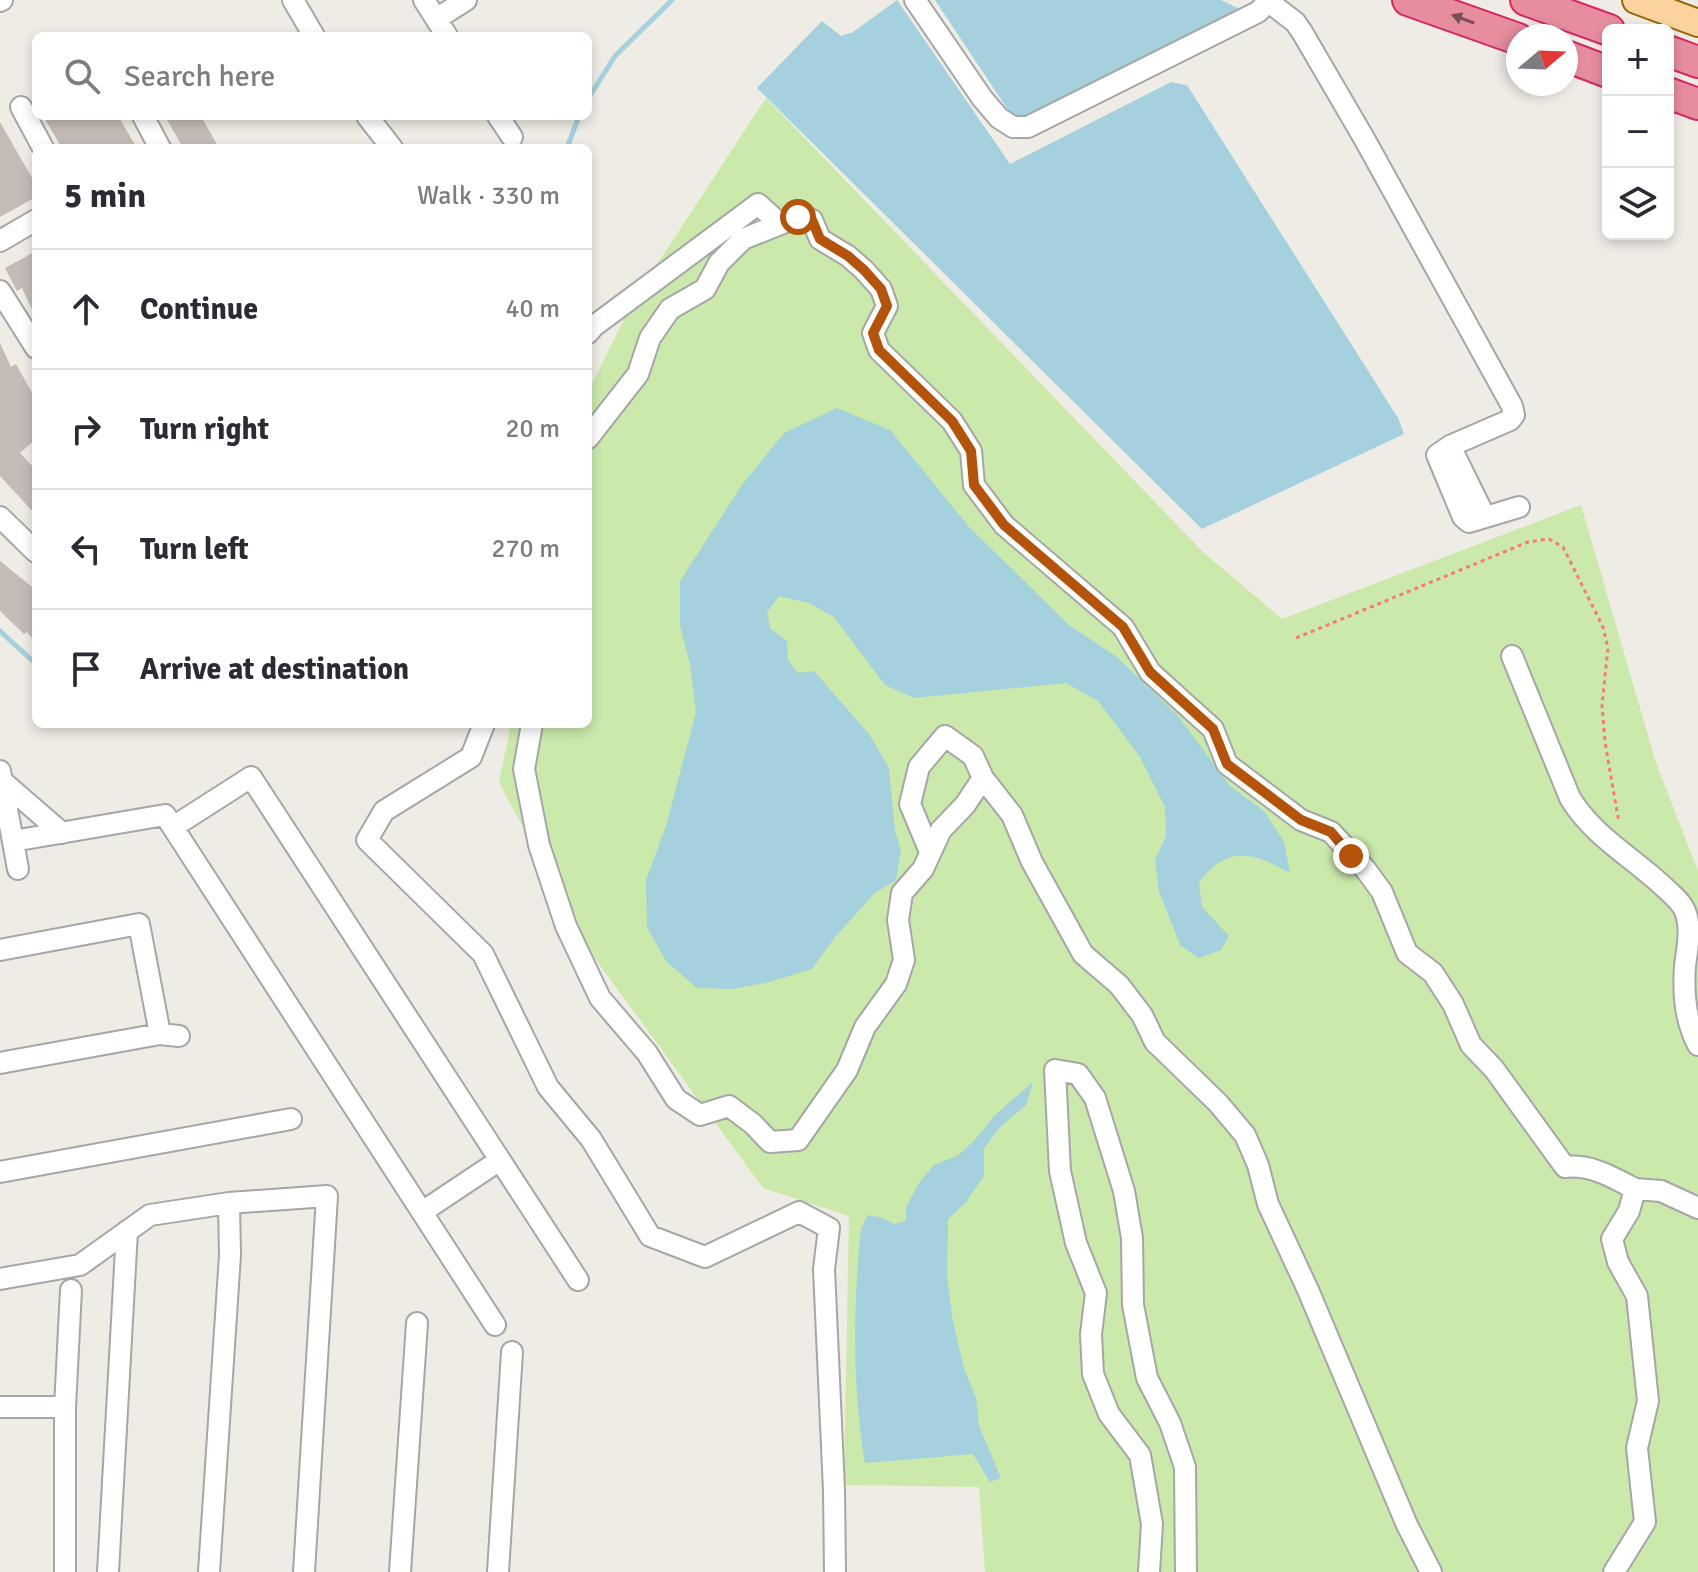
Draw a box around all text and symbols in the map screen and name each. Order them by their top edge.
one-way arrow [1451,13,1475,25]
north arrow [1506,24,1578,96]
map controls [1602,24,1674,240]
button: + [1602,24,1674,96]
search box [32,32,592,120]
icon: search [60,54,104,98]
text: Search here [124,58,275,95]
button: − [1602,96,1674,168]
button: layers [1602,168,1674,240]
text: 5 min [64,175,146,217]
text: Walk · 330 m [417,180,560,212]
route start [780,199,816,235]
icon: ahead [64,287,108,331]
text: Continue [140,291,258,328]
text: 40 m [505,293,560,325]
icon: right [64,407,108,451]
text: Turn right [140,411,269,448]
text: 20 m [505,413,560,445]
icon: left [64,527,108,571]
text: Turn left [140,531,249,568]
text: 270 m [491,533,560,565]
icon: arrive [64,647,108,691]
text: Arrive at destination [140,651,409,688]
route end [1333,838,1369,874]

